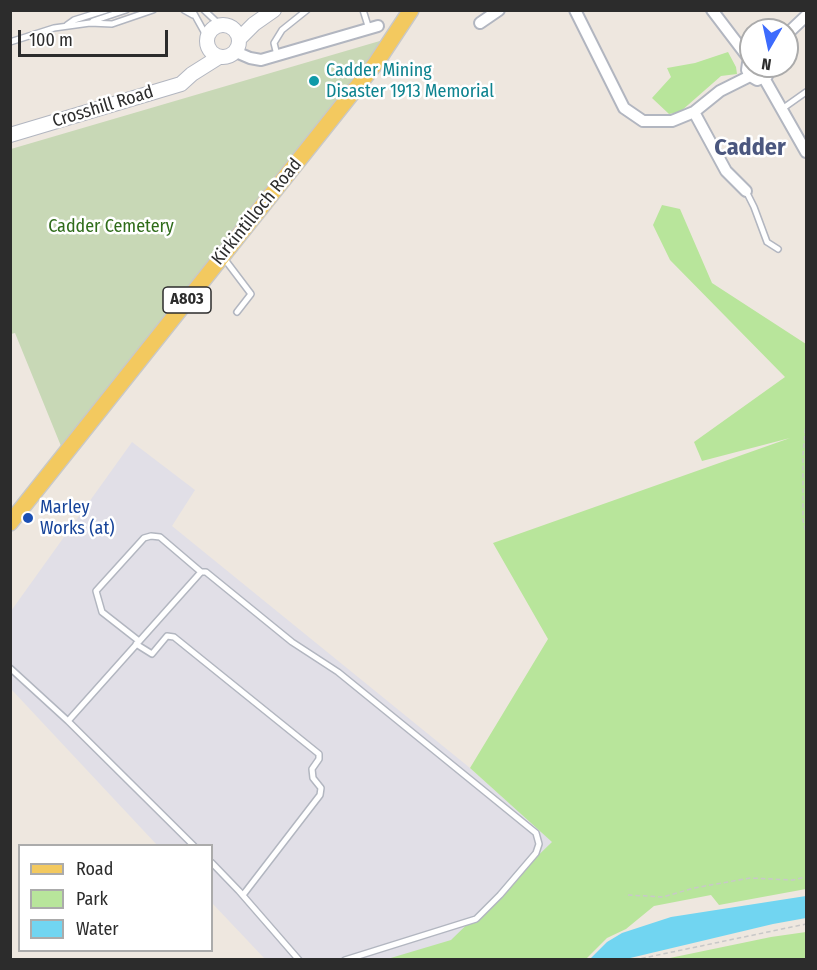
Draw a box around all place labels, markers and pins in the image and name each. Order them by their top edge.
place label: Cadder Mining Disaster 1913 Memorial [326,60,494,103]
marker: Cadder Mining Disaster 1913 Memorial [307,74,321,88]
place label: Marley Works (at) [40,497,115,540]
marker: Marley Works (at) [21,511,35,525]

